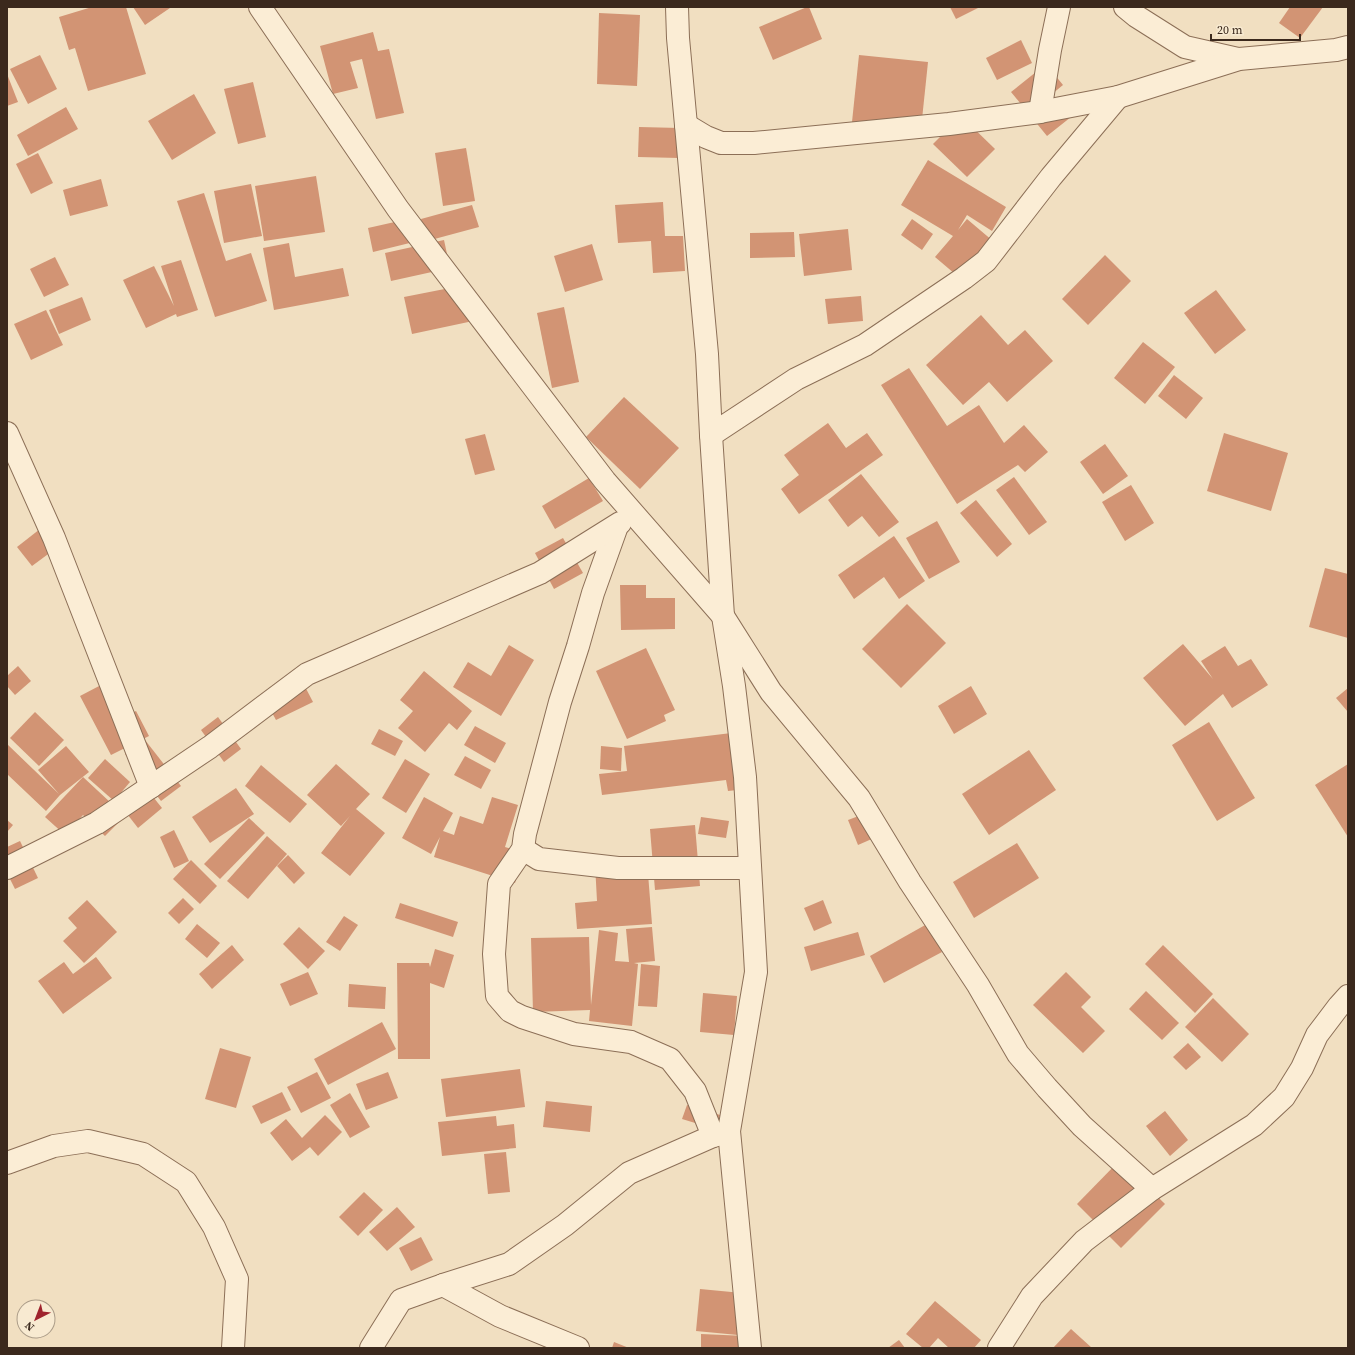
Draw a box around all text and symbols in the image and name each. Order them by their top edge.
scale bar [1211,16,1300,42]
text: 20 m [1217,22,1243,38]
north arrow [16,1299,56,1339]
text: N [22,1318,38,1334]

